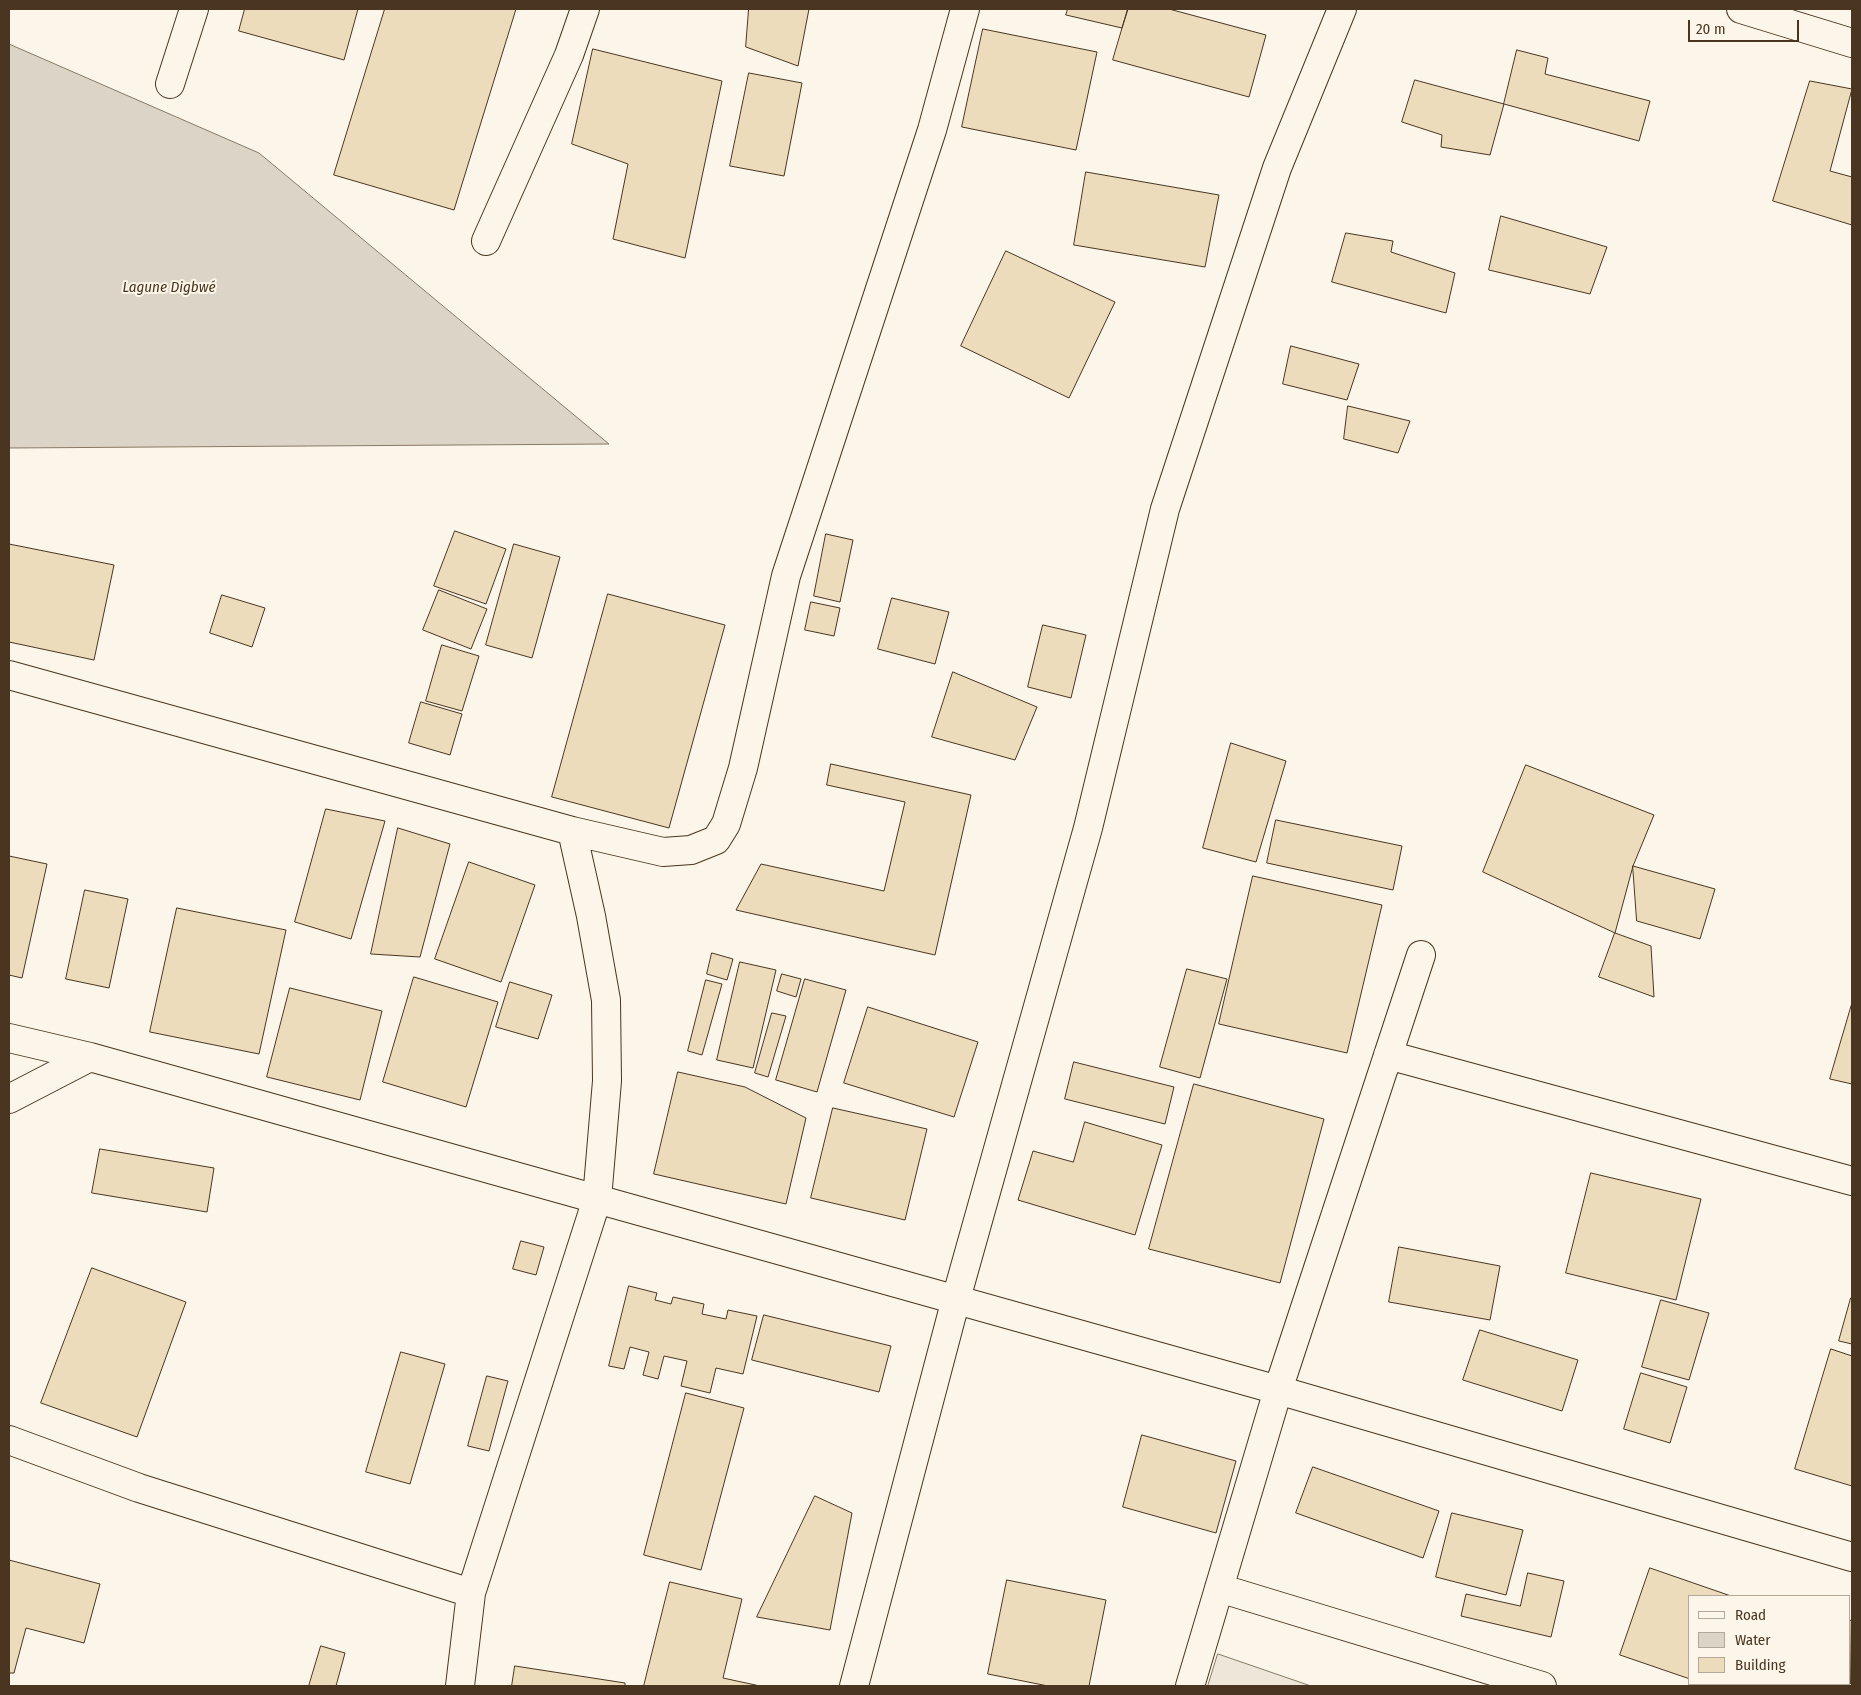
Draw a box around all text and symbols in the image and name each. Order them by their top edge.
scale bar [1691,10,1802,42]
text: 20 m [1696,20,1726,38]
water label: Lagune Digbwé [122,279,216,297]
legend [1688,1595,1851,1685]
text: Road [1735,1606,1766,1624]
text: Water [1735,1631,1770,1649]
text: Building [1735,1656,1786,1674]

